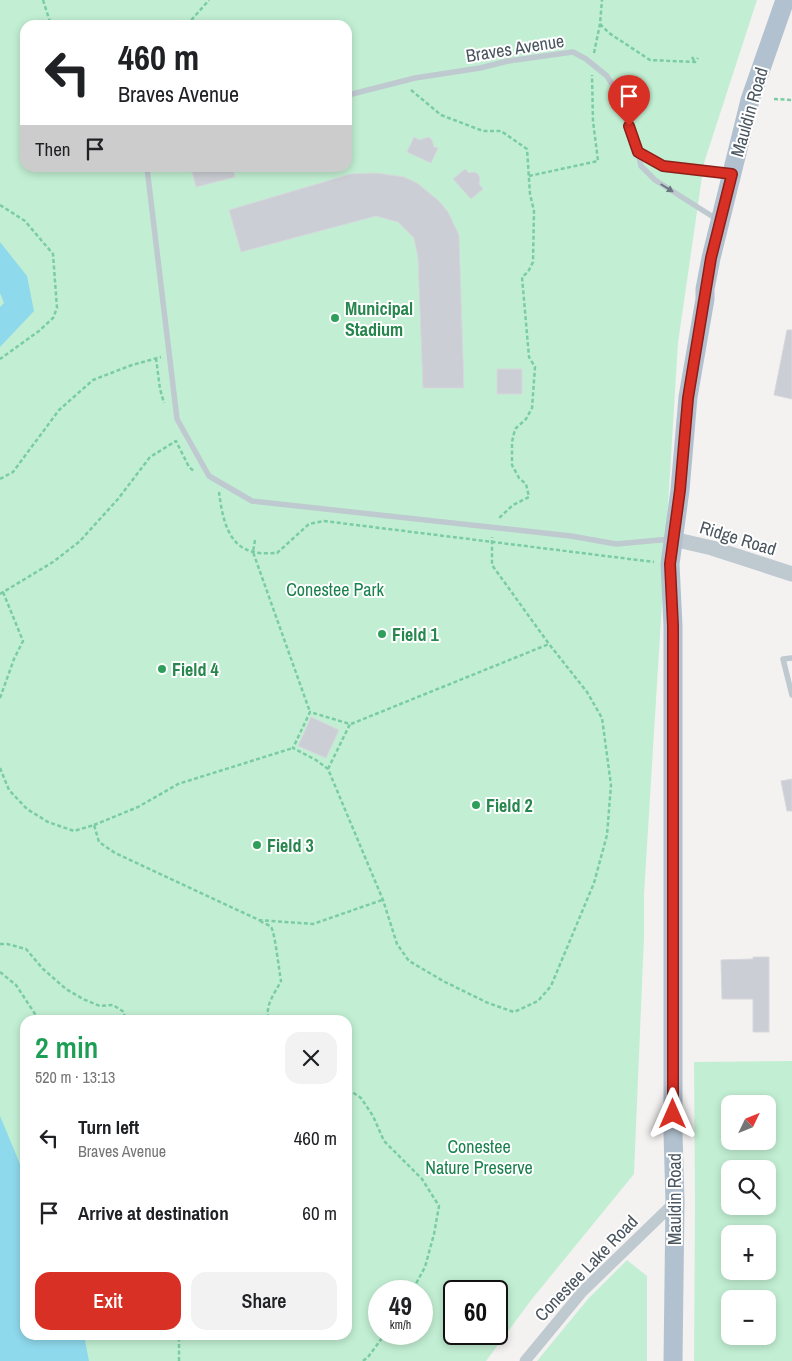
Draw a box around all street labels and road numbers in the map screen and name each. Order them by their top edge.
street label: Braves Avenue [464,28,566,68]
street label: Mauldin Road [724,64,774,160]
street label: Ridge Road [697,515,779,561]
street label: Mauldin Road [662,1153,687,1245]
street label: Conestee Lake Road [529,1209,643,1327]

